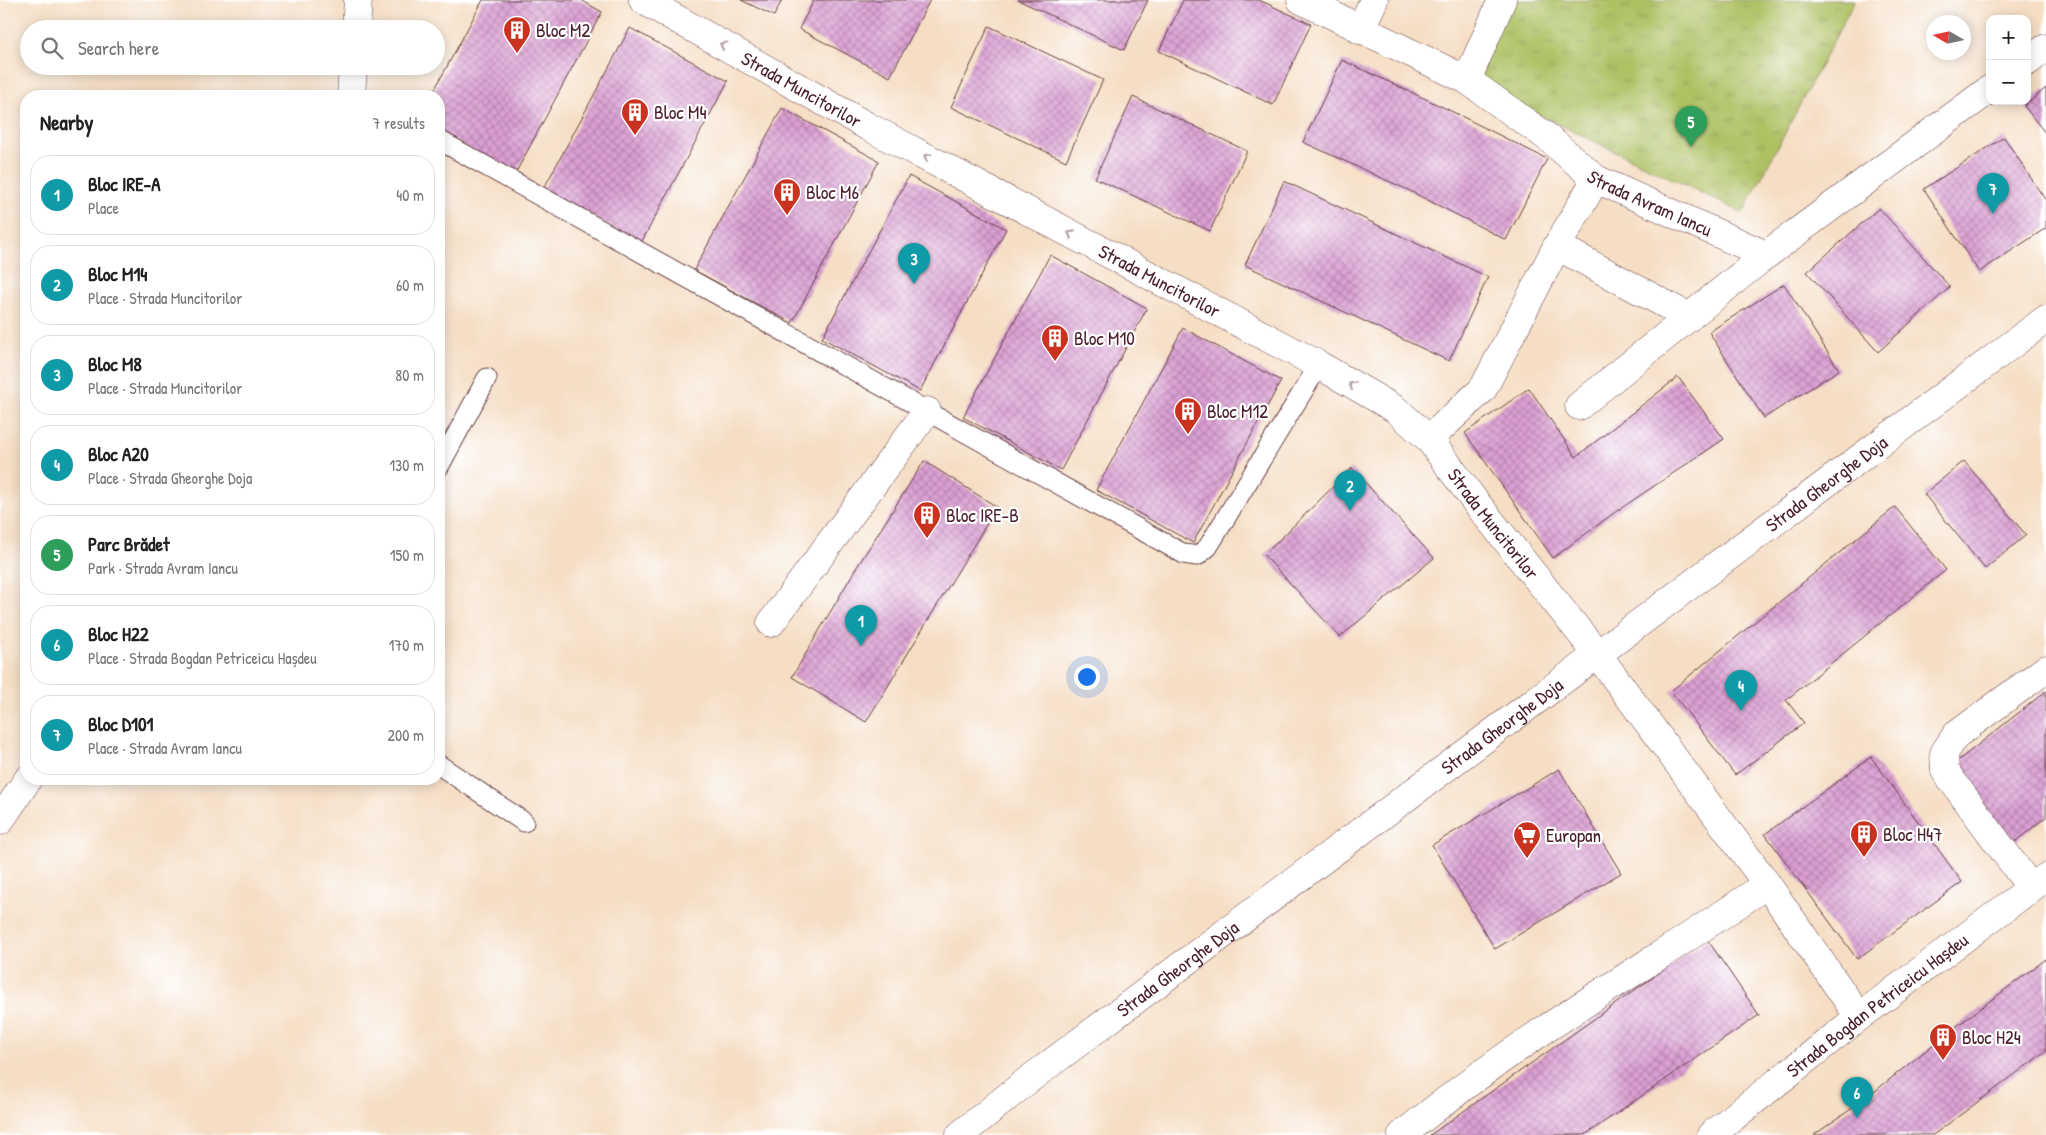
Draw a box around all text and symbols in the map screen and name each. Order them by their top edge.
building icon: Bloc M2 [502,15,532,54]
north arrow [1926,15,1971,60]
map controls [1986,15,2031,105]
button: + [1986,15,2031,60]
place label: Bloc M2 [536,17,590,43]
search box [20,20,445,75]
icon: search [38,34,66,62]
text: Search here [78,35,159,61]
one-way arrow [720,41,729,51]
street label: Strada Muncitorilor [737,45,867,134]
button: − [1986,60,2031,105]
building icon: Bloc M4 [620,97,650,136]
place label: Bloc M4 [654,99,707,125]
pin: 5 [1675,106,1707,147]
text: Nearby [40,108,93,137]
text: 7 results [372,112,425,134]
one-way arrow [923,153,932,163]
street label: Strada Avram Iancu [1582,164,1717,242]
text: Bloc IRE-A [88,171,161,197]
pin: 7 [1977,173,2009,214]
building icon: Bloc M6 [772,177,802,216]
place label: Bloc M6 [806,179,859,205]
text: 1 [54,184,60,206]
text: 40 m [396,184,424,206]
text: Place [88,197,119,219]
one-way arrow [1067,230,1076,240]
street label: Strada Muncitorilor [1094,238,1226,324]
pin: 3 [898,243,930,284]
text: Bloc M14 [88,261,147,287]
text: 2 [53,274,61,296]
text: 60 m [396,274,424,296]
text: Place · Strada Muncitorilor [88,287,242,309]
building icon: Bloc M10 [1040,323,1070,362]
place label: Bloc M10 [1074,325,1135,351]
text: Bloc M8 [88,351,142,377]
text: 3 [53,364,61,386]
text: 80 m [395,364,424,386]
text: Place · Strada Muncitorilor [88,377,242,399]
one-way arrow [1349,381,1358,391]
building icon: Bloc M12 [1173,396,1203,435]
place label: Bloc M12 [1207,398,1268,424]
street label: Strada Gheorghe Doja [1760,429,1893,537]
text: Bloc A20 [88,441,149,467]
text: 4 [54,454,60,476]
text: 130 m [389,454,424,476]
street label: Strada Muncitorilor [1442,463,1546,585]
text: Place · Strada Gheorghe Doja [88,467,252,489]
pin: 2 [1334,470,1366,511]
building icon: Bloc IRE-B [912,500,942,539]
place label: Bloc IRE-B [946,502,1019,528]
text: Parc Brădet [88,531,170,557]
text: 5 [54,544,60,566]
text: 150 m [390,544,424,566]
text: Park · Strada Avram Iancu [88,557,238,579]
pin: 1 [845,605,877,646]
text: Bloc H22 [88,621,149,647]
text: 6 [54,634,60,656]
text: 170 m [389,634,424,656]
text: Place · Strada Bogdan Petriceicu Hașdeu [88,647,317,669]
your location [1074,664,1100,690]
pin: 4 [1725,670,1757,711]
street label: Strada Gheorghe Doja [1436,671,1569,780]
text: Bloc D101 [88,711,153,737]
text: 7 [53,724,61,746]
text: 200 m [388,724,424,746]
text: Place · Strada Avram Iancu [88,737,242,759]
building icon: Bloc H47 [1849,819,1879,858]
supermarket icon: Europan [1512,820,1542,859]
place label: Bloc H47 [1883,821,1943,847]
place label: Europan [1546,822,1601,848]
street label: Strada Gheorghe Doja [1111,914,1244,1023]
street label: Strada Bogdan Petriceicu Hașdeu [1781,927,1974,1083]
building icon: Bloc H24 [1928,1022,1958,1061]
place label: Bloc H24 [1962,1024,2021,1050]
pin: 6 [1841,1077,1873,1118]

